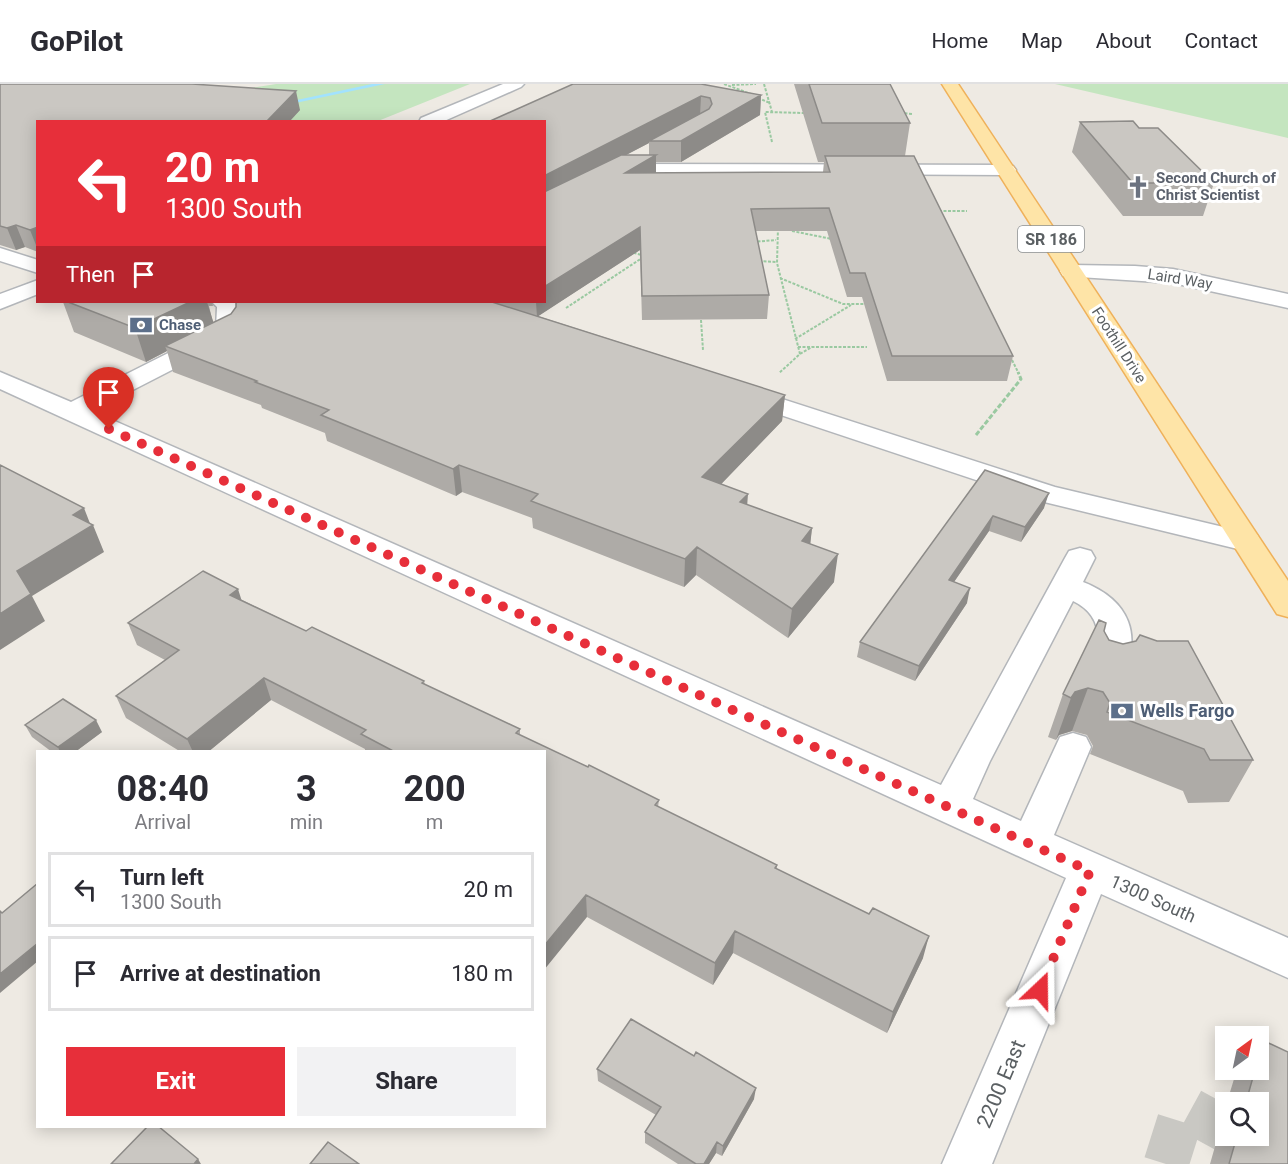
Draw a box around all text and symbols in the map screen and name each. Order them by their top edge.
text: GoPilot [30,25,123,58]
text: Home [932,29,988,53]
text: Map [1021,29,1063,53]
text: About [1096,29,1152,53]
text: Contact [1185,29,1258,53]
text: 20 m [165,143,260,192]
icon: left [66,144,144,222]
place label: Second Church of Christ Scientist [1156,169,1277,204]
church icon: Second Church of Christ Scientist [1125,174,1151,200]
text: 1300 South [165,193,302,225]
road number: SR 186 [1018,226,1084,252]
icon: arrive [127,258,160,291]
text: Then [66,262,115,287]
street label: Laird Way [1146,265,1214,293]
street label: Foothill Drive [1088,304,1150,386]
bank icon: Chase [128,312,154,338]
place label: Chase [159,316,201,334]
pin [83,367,134,429]
icon: arrive [92,376,125,409]
bank icon: Wells Fargo [1109,698,1135,724]
place label: Wells Fargo [1140,700,1235,721]
text: 08:40 [116,768,209,810]
text: 3 [296,768,317,810]
text: 200 [404,768,466,810]
text: Arrival [134,810,191,834]
text: min [290,810,323,834]
text: m [426,810,443,834]
text: Turn left [120,865,204,890]
street label: 1300 South [1107,870,1199,927]
icon: left [69,873,102,906]
text: 20 m [464,877,513,902]
text: 1300 South [120,890,222,914]
icon: arrive [69,957,102,990]
position arrow [1008,958,1072,1022]
text: Arrive at destination [120,961,321,986]
text: 180 m [451,961,513,986]
north arrow [1215,1026,1269,1080]
map controls [1215,1026,1269,1146]
street label: 2200 East [972,1036,1030,1132]
button: Exit [66,1047,285,1116]
button: Share [297,1047,516,1116]
button: search [1215,1092,1269,1146]

